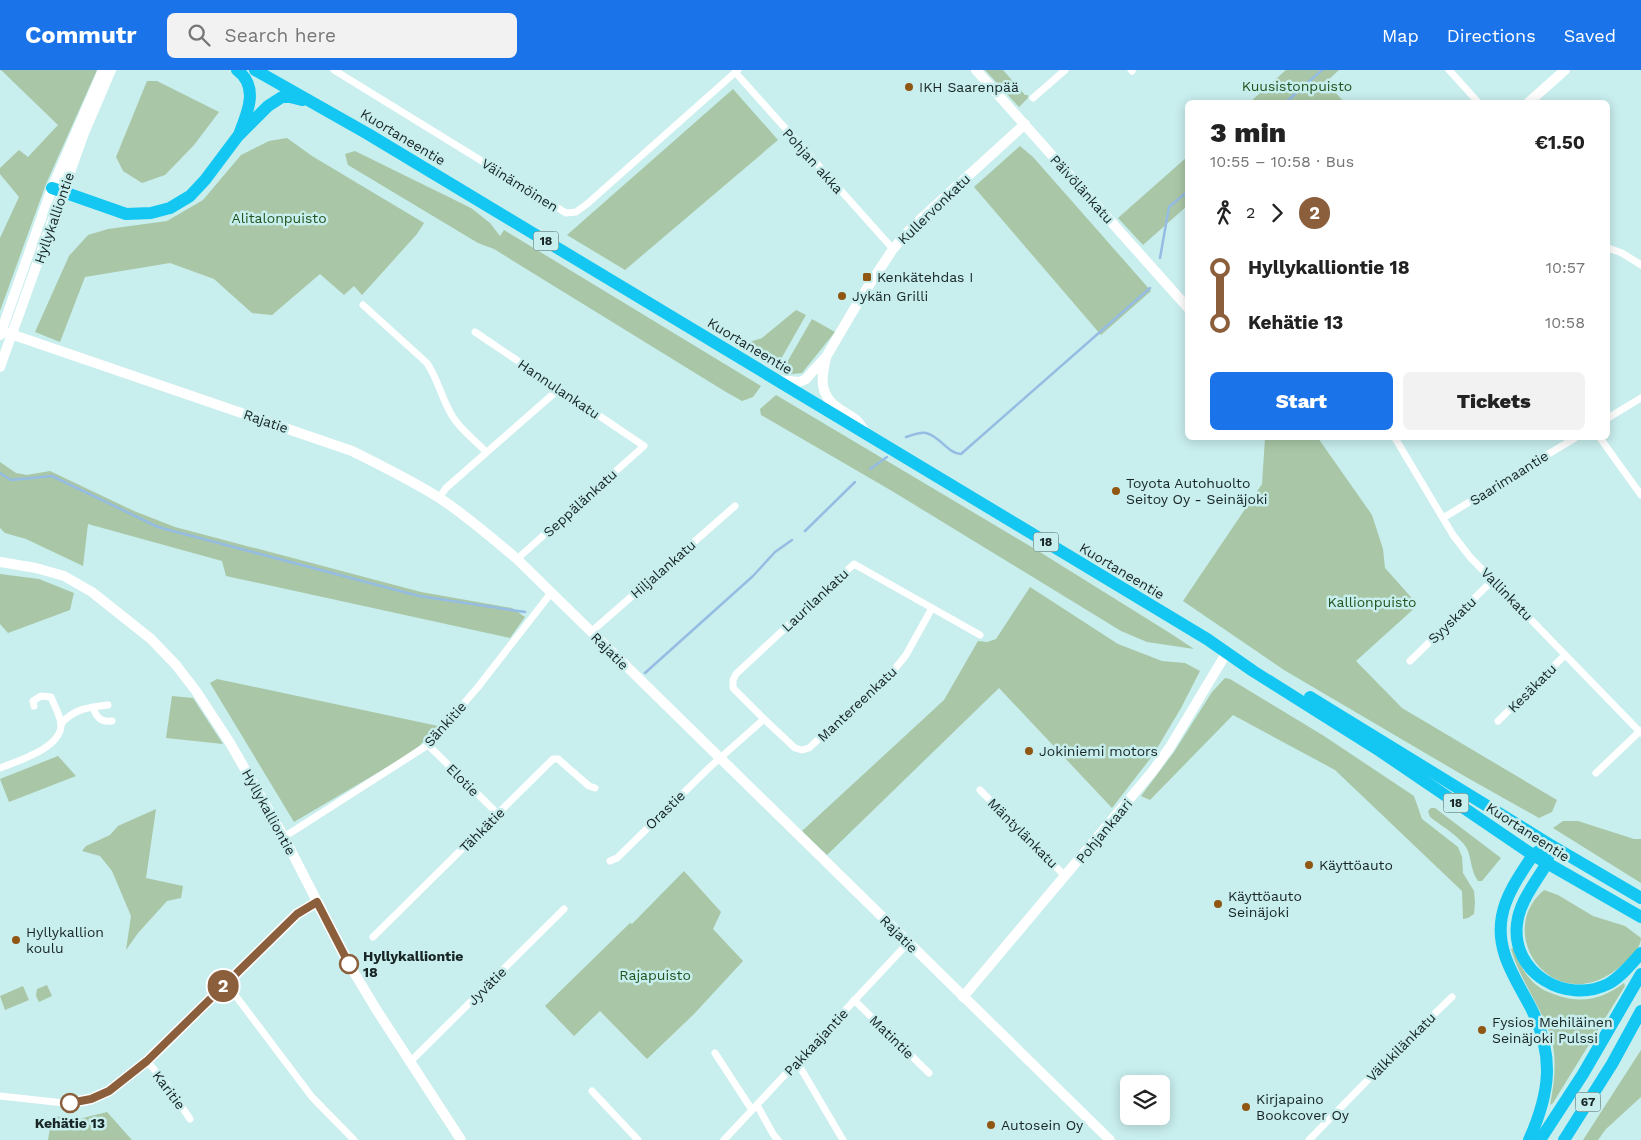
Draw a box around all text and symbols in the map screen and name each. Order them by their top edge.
search box [167,13,517,58]
text: Commutr [25,21,137,49]
icon: search [185,21,213,49]
text: Search here [225,24,336,47]
text: Map [1382,25,1419,46]
text: Directions [1447,25,1536,46]
text: Saved [1564,25,1616,46]
park label: Kuusistonpuisto [1242,78,1352,94]
place label: IKH Saarenpää [919,79,1019,95]
marker: IKH Saarenpää [903,81,915,93]
street label: Kuortaneentie [358,105,448,169]
text: 3 min [1210,116,1286,149]
street label: Pohjan akka [780,125,846,197]
text: €1.50 [1535,131,1585,154]
street label: Päivölänkatu [1047,151,1117,227]
text: 10:55 – 10:58 · Bus [1210,152,1354,171]
street label: Väinämöinen [479,155,561,215]
street label: Hyllykalliontie [31,170,77,266]
street label: Kullervonkatu [895,171,973,247]
icon: walk [1210,199,1238,227]
icon: forward [1263,199,1291,227]
text: 2 [1309,202,1320,223]
text: 2 [1246,203,1255,222]
park label: Alitalonpuisto [231,210,327,226]
road number: 18 [534,232,558,250]
text: Hyllykalliontie 18 [1248,256,1410,279]
text: 10:57 [1546,258,1585,277]
place label: Kenkätehdas I [877,269,973,285]
marker: Kenkätehdas I [861,271,873,283]
place label: Jykän Grilli [852,288,928,304]
marker: Jykän Grilli [836,290,848,302]
text: Kehätie 13 [1248,311,1343,334]
text: 10:58 [1545,313,1585,332]
street label: Kuortaneentie [705,314,795,378]
street label: Hannulankatu [515,356,603,422]
button: Start [1210,372,1393,430]
button: Tickets [1403,372,1585,430]
street label: Rajatie [242,406,290,436]
street label: Saarimaantie [1467,447,1551,509]
street label: Seppälänkatu [540,466,620,540]
place label: Toyota Autohuolto Seitoy Oy - Seinäjoki [1126,475,1268,507]
marker: Toyota Autohuolto Seitoy Oy - Seinäjoki [1110,485,1122,497]
road number: 18 [1034,532,1058,552]
street label: Hiljalankatu [627,536,699,602]
street label: Kuortaneentie [1077,539,1167,603]
street label: Vallinkatu [1478,564,1536,624]
street label: Laurilankatu [778,565,852,635]
street label: Syyskatu [1425,593,1479,647]
park label: Kallionpuisto [1327,594,1417,610]
street label: Rajatie [588,629,632,673]
street label: Kesäkatu [1504,660,1560,716]
street label: Mantereenkatu [814,663,900,745]
street label: Sänkitie [421,698,469,750]
place label: Jokiniemi motors [1039,743,1158,759]
marker: Jokiniemi motors [1023,745,1035,757]
street label: Elotie [443,760,483,800]
street label: Hyllykalliontie [239,766,299,858]
street label: Orastie [642,787,688,833]
road number: 18 [1444,794,1468,812]
street label: Mäntylänkatu [985,795,1061,871]
street label: Pohjankaari [1073,796,1135,866]
street label: Kuortaneentie [1483,799,1573,865]
street label: Tähkätie [456,804,508,856]
place label: Käyttöauto [1319,857,1393,873]
marker: Käyttöauto [1303,859,1315,871]
place label: Käyttöauto Seinäjoki [1228,888,1302,920]
marker: Käyttöauto Seinäjoki [1212,898,1224,910]
street label: Rajatie [877,912,921,956]
place label: Hyllykallion koulu [26,924,104,956]
marker: Hyllykallion koulu [10,934,22,946]
place label: Hyllykalliontie 18 [363,948,463,980]
marker: Hyllykalliontie 18 [339,954,359,974]
street label: Jyvätie [465,964,509,1008]
park label: Rajapuisto [619,967,691,983]
line badge: 2 [207,970,239,1002]
text: 2 [218,975,228,996]
street label: Pakkaajantie [781,1005,851,1079]
street label: Välkkilänkatu [1363,1009,1439,1085]
street label: Matintie [867,1012,917,1062]
place label: Fysios Mehiläinen Seinäjoki Pulssi [1492,1014,1613,1046]
marker: Fysios Mehiläinen Seinäjoki Pulssi [1476,1024,1488,1036]
street label: Karitie [149,1068,189,1112]
map controls [1120,1075,1170,1125]
button: layers [1120,1075,1170,1125]
place label: Kirjapaino Bookcover Oy [1256,1091,1350,1123]
road number: 67 [1576,1092,1600,1112]
marker: Kehätie 13 [60,1093,80,1113]
marker: Kirjapaino Bookcover Oy [1240,1101,1252,1113]
place label: Kehätie 13 [35,1115,105,1131]
place label: Autosein Oy [1001,1117,1084,1133]
marker: Autosein Oy [985,1119,997,1131]

